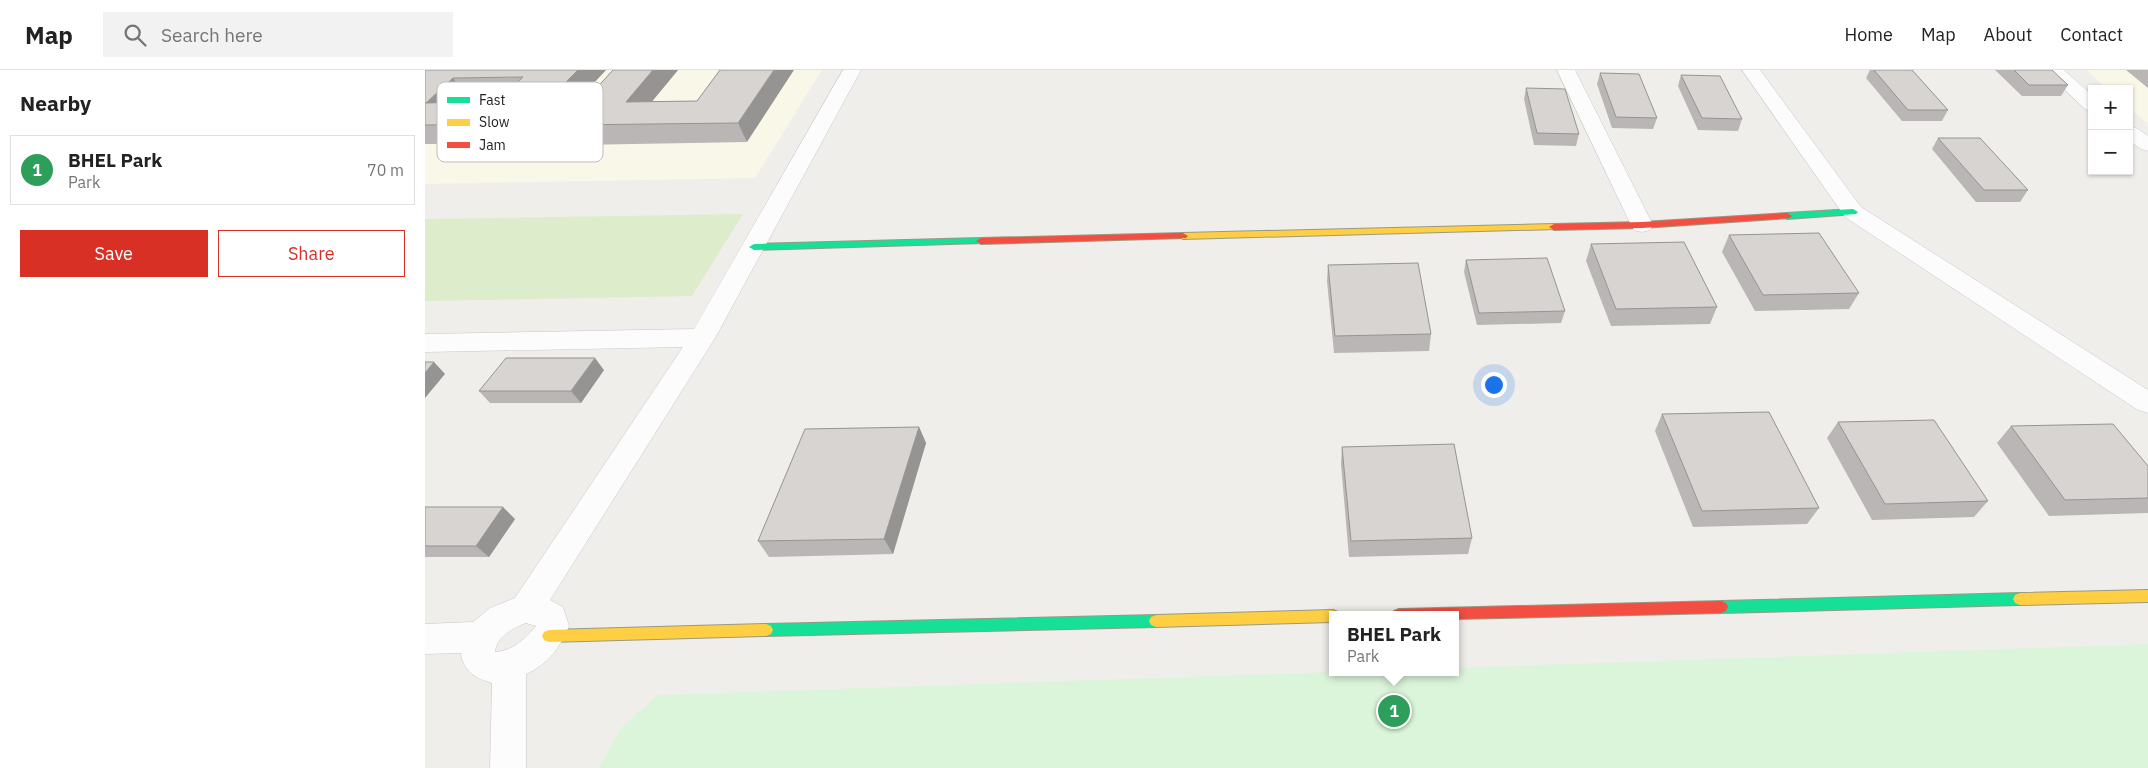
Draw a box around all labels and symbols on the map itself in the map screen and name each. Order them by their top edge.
legend [437,82,603,162]
text: Fast [479,91,505,109]
text: Slow [479,113,510,131]
text: Jam [479,136,506,154]
your location [1481,372,1507,398]
pin: 1 [1378,692,1410,730]

